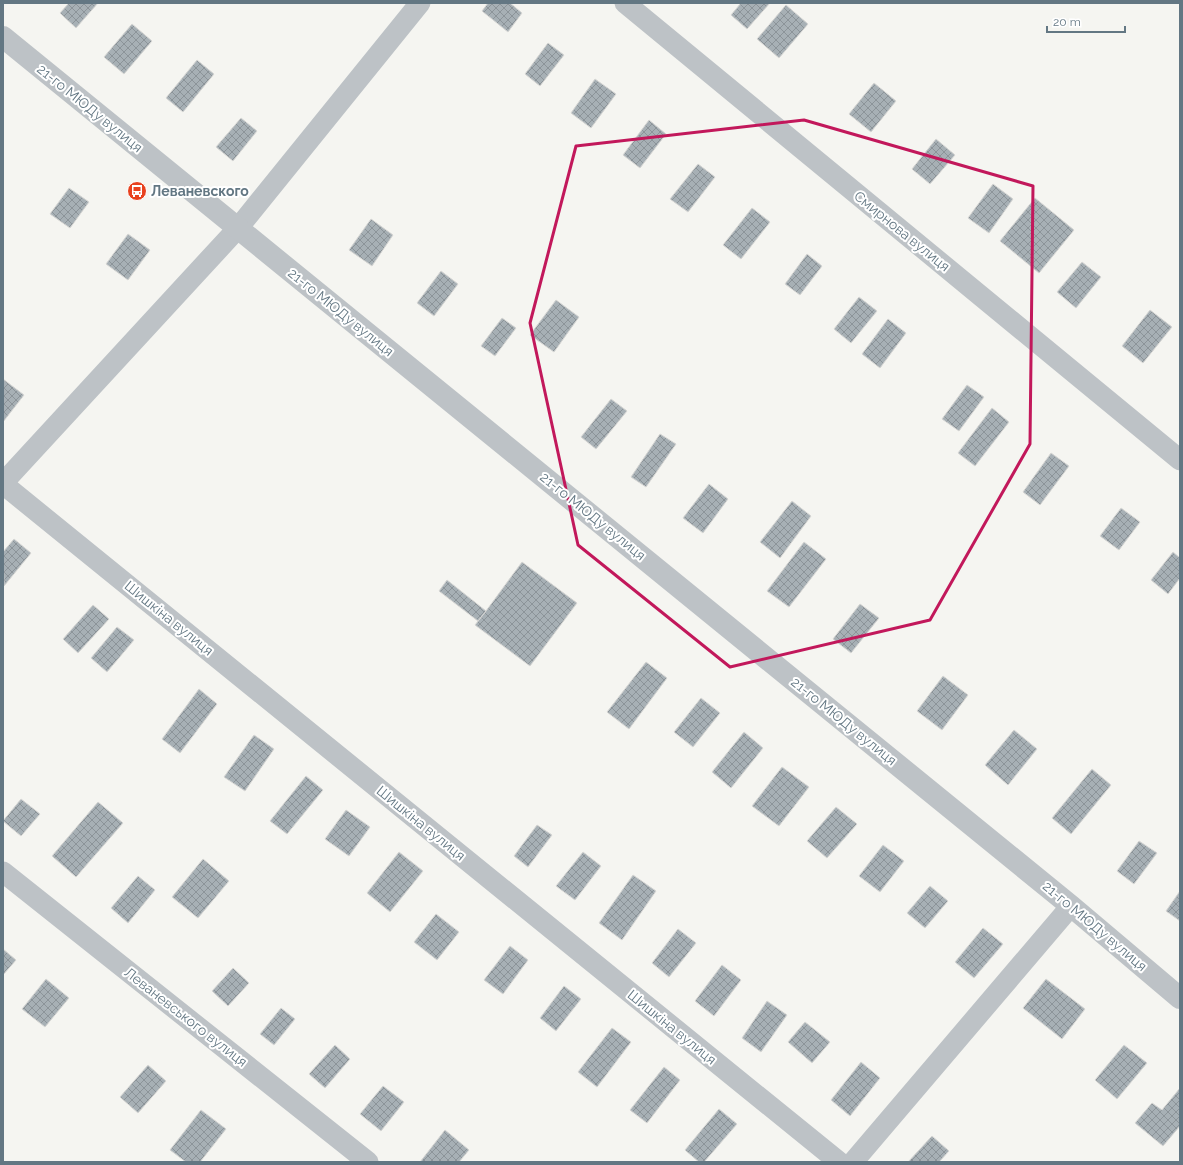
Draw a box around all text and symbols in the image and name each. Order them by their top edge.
scale bar [1047,8,1125,34]
text: 20 m [1053,15,1081,29]
street label: 21-го МЮДу вулиця [34,61,146,155]
bus stop icon: Леваневского [126,180,148,202]
place label: Леваневского [151,183,249,199]
street label: Смирнова вулиця [851,188,953,274]
street label: 21-го МЮДу вулиця [285,265,397,359]
street label: 21-го МЮДу вулиця [537,469,649,563]
street label: Шишкіна вулиця [122,577,216,659]
street label: 21-го МЮДу вулиця [788,674,900,768]
street label: Шишкіна вулиця [374,782,468,864]
street label: 21-го МЮДу вулиця [1040,878,1150,974]
street label: Леваневського вулиця [121,964,251,1070]
street label: Шишкіна вулиця [625,986,719,1068]

